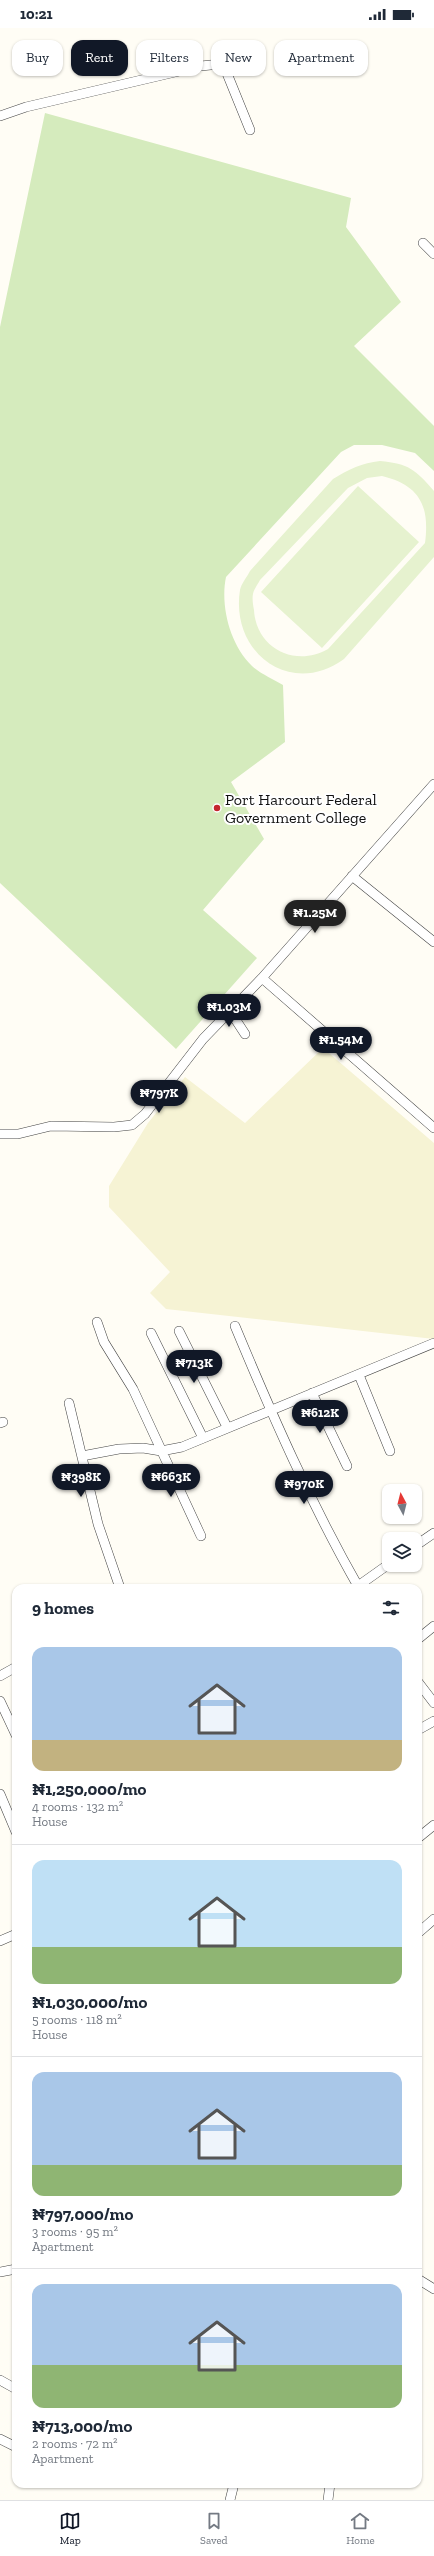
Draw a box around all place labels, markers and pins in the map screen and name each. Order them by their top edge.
place label: Port Harcourt Federal Government College [225,790,377,827]
marker: Port Harcourt Federal Government College [212,803,222,813]
pin: ₦1.25M [282,900,348,934]
pin: ₦1.03M [196,994,262,1028]
pin: ₦1.54M [308,1027,374,1061]
pin: ₦797K [131,1080,187,1114]
pin: ₦713K [166,1350,222,1384]
pin: ₦612K [292,1400,348,1434]
pin: ₦398K [53,1464,109,1498]
pin: ₦663K [143,1464,199,1498]
pin: ₦970K [276,1471,332,1505]

